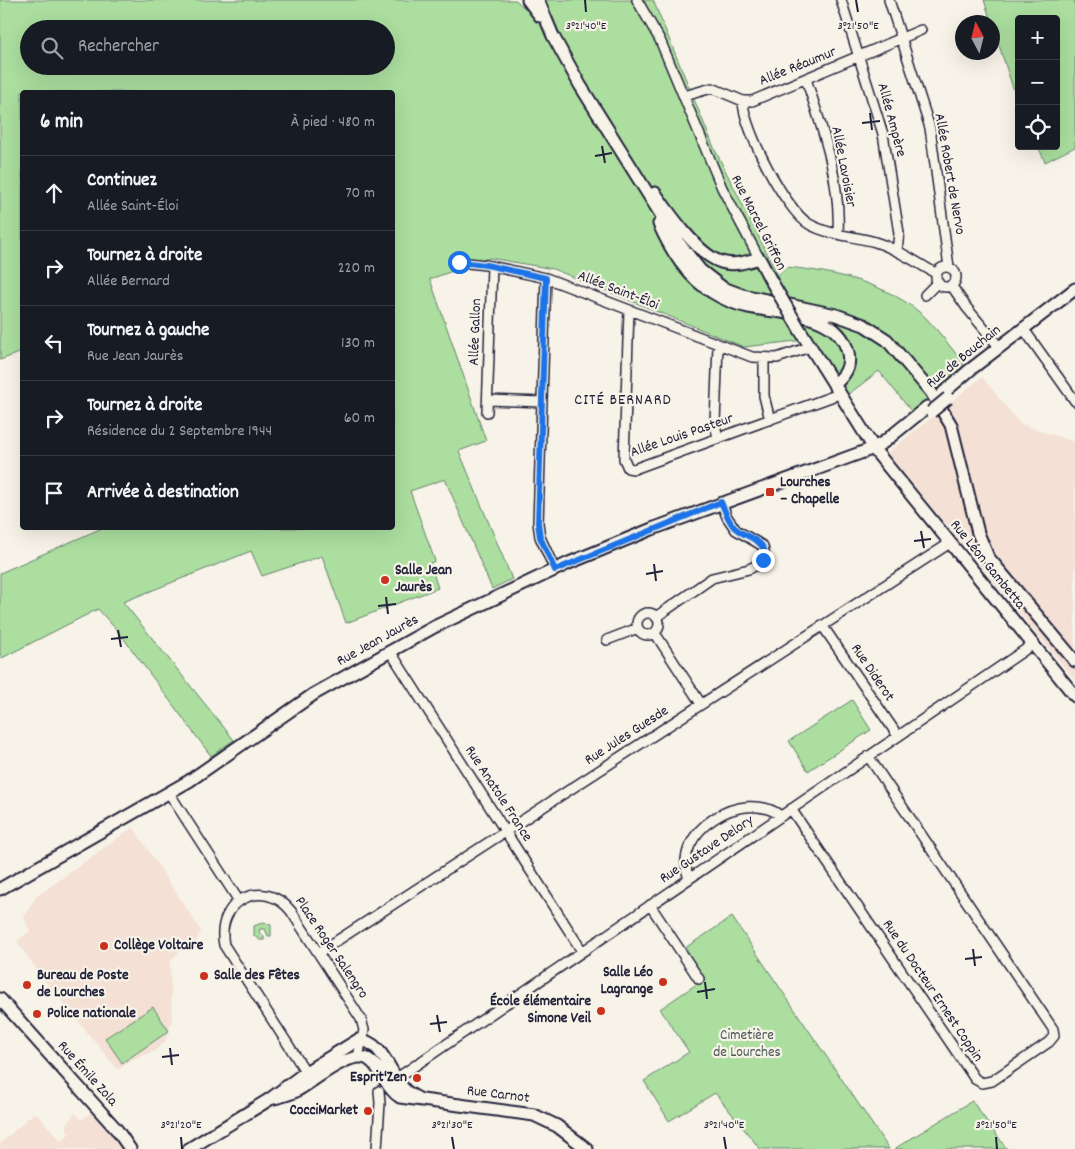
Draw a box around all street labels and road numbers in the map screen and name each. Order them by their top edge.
street label: Allée Réaumur [756,41,840,92]
street label: Allée Ampère [871,81,912,160]
street label: Allée Robert de Nervo [927,112,971,237]
street label: Allée Lavoisier [824,125,862,210]
street label: Rue Marcel Griffon [724,171,792,275]
street label: Allée Saint-Éloi [574,265,662,317]
street label: Allée Gallon [464,298,488,366]
street label: Rue de Bouchain [922,320,1006,394]
street label: Allée Louis Pasteur [627,408,737,464]
street label: Rue Léon Gambetta [944,516,1031,615]
street label: Rue Jean Jaurès [333,609,423,673]
street label: Rue Diderot [845,640,900,707]
street label: Rue Jules Guesde [581,700,674,771]
street label: Rue Anatole France [459,742,538,847]
street label: Rue Gustave Delory [656,810,759,890]
street label: Place Roger Salengro [289,892,374,1004]
street label: Rue du Docteur Ernest Coppin [876,915,988,1067]
street label: Rue Émile Zola [52,1036,123,1112]
street label: Rue Carnot [465,1080,531,1110]

